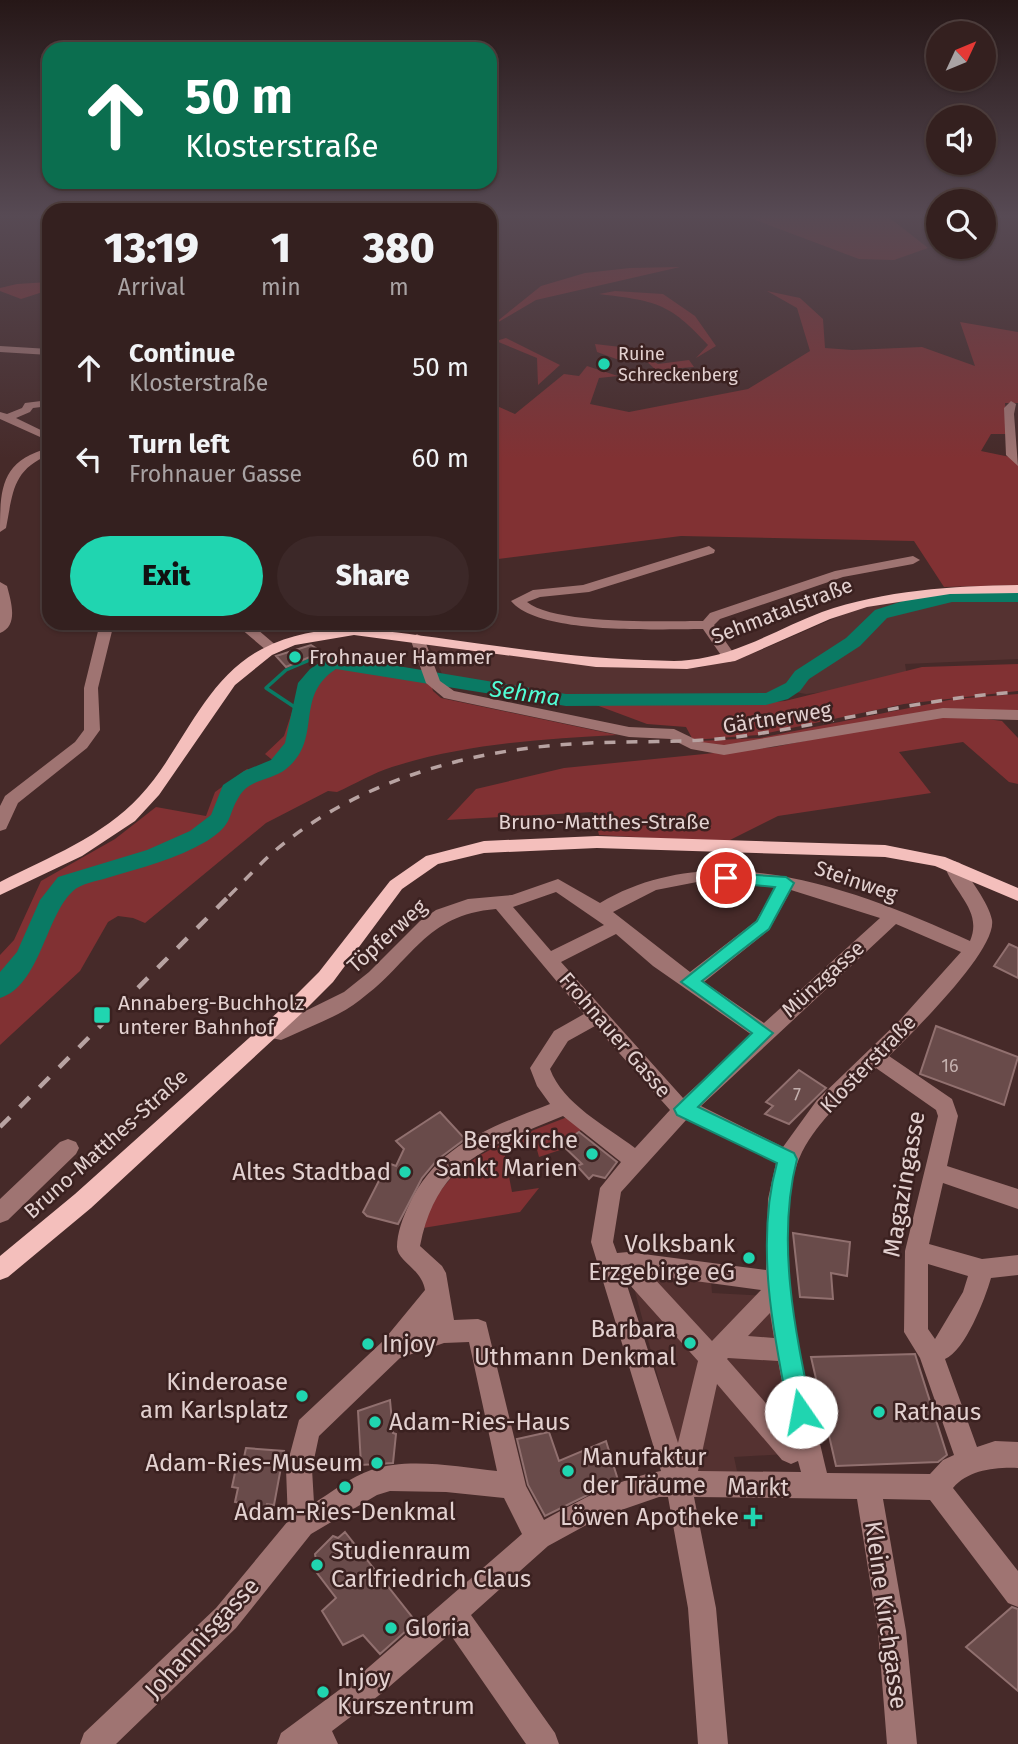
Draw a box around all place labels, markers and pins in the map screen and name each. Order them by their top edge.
place label: Ruine Schreckenberg [618,343,738,386]
marker: Ruine Schreckenberg [596,356,612,372]
place label: Frohnauer Hammer [309,644,493,670]
marker: Frohnauer Hammer [287,649,303,665]
pin [696,848,756,908]
place label: Annaberg-Buchholz unterer Bahnhof [118,990,304,1040]
marker: Annaberg-Buchholz unterer Bahnhof [92,1005,112,1025]
place label: Bergkirche Sankt Marien [436,1126,578,1182]
marker: Bergkirche Sankt Marien [584,1146,600,1162]
place label: Altes Stadtbad [232,1158,391,1186]
marker: Altes Stadtbad [397,1164,413,1180]
place label: Volksbank Erzgebirge eG [588,1230,736,1286]
marker: Volksbank Erzgebirge eG [741,1250,757,1266]
place label: Barbara Uthmann Denkmal [474,1315,676,1371]
place label: Injoy [382,1330,436,1358]
marker: Barbara Uthmann Denkmal [682,1335,698,1351]
marker: Injoy [360,1336,376,1352]
place label: Kinderoase am Karlsplatz [140,1368,288,1424]
marker: Kinderoase am Karlsplatz [294,1388,310,1404]
place label: Rathaus [893,1398,981,1426]
marker: Rathaus [871,1404,887,1420]
place label: Adam-Ries-Haus [389,1408,570,1436]
marker: Adam-Ries-Haus [367,1414,383,1430]
place label: Manufaktur der Träume [582,1443,707,1499]
place label: Adam-Ries-Museum [145,1449,363,1477]
marker: Adam-Ries-Museum [369,1455,385,1471]
marker: Manufaktur der Träume [560,1463,576,1479]
marker: Adam-Ries-Denkmal [337,1479,353,1495]
place label: Adam-Ries-Denkmal [234,1498,456,1526]
place label: Löwen Apotheke [560,1503,739,1531]
marker: Löwen Apotheke [745,1509,761,1525]
place label: Studienraum Carlfriedrich Claus [331,1537,531,1593]
marker: Studienraum Carlfriedrich Claus [309,1557,325,1573]
place label: Gloria [405,1614,470,1642]
marker: Gloria [383,1620,399,1636]
place label: Injoy Kurszentrum [337,1664,475,1720]
marker: Injoy Kurszentrum [315,1684,331,1700]

